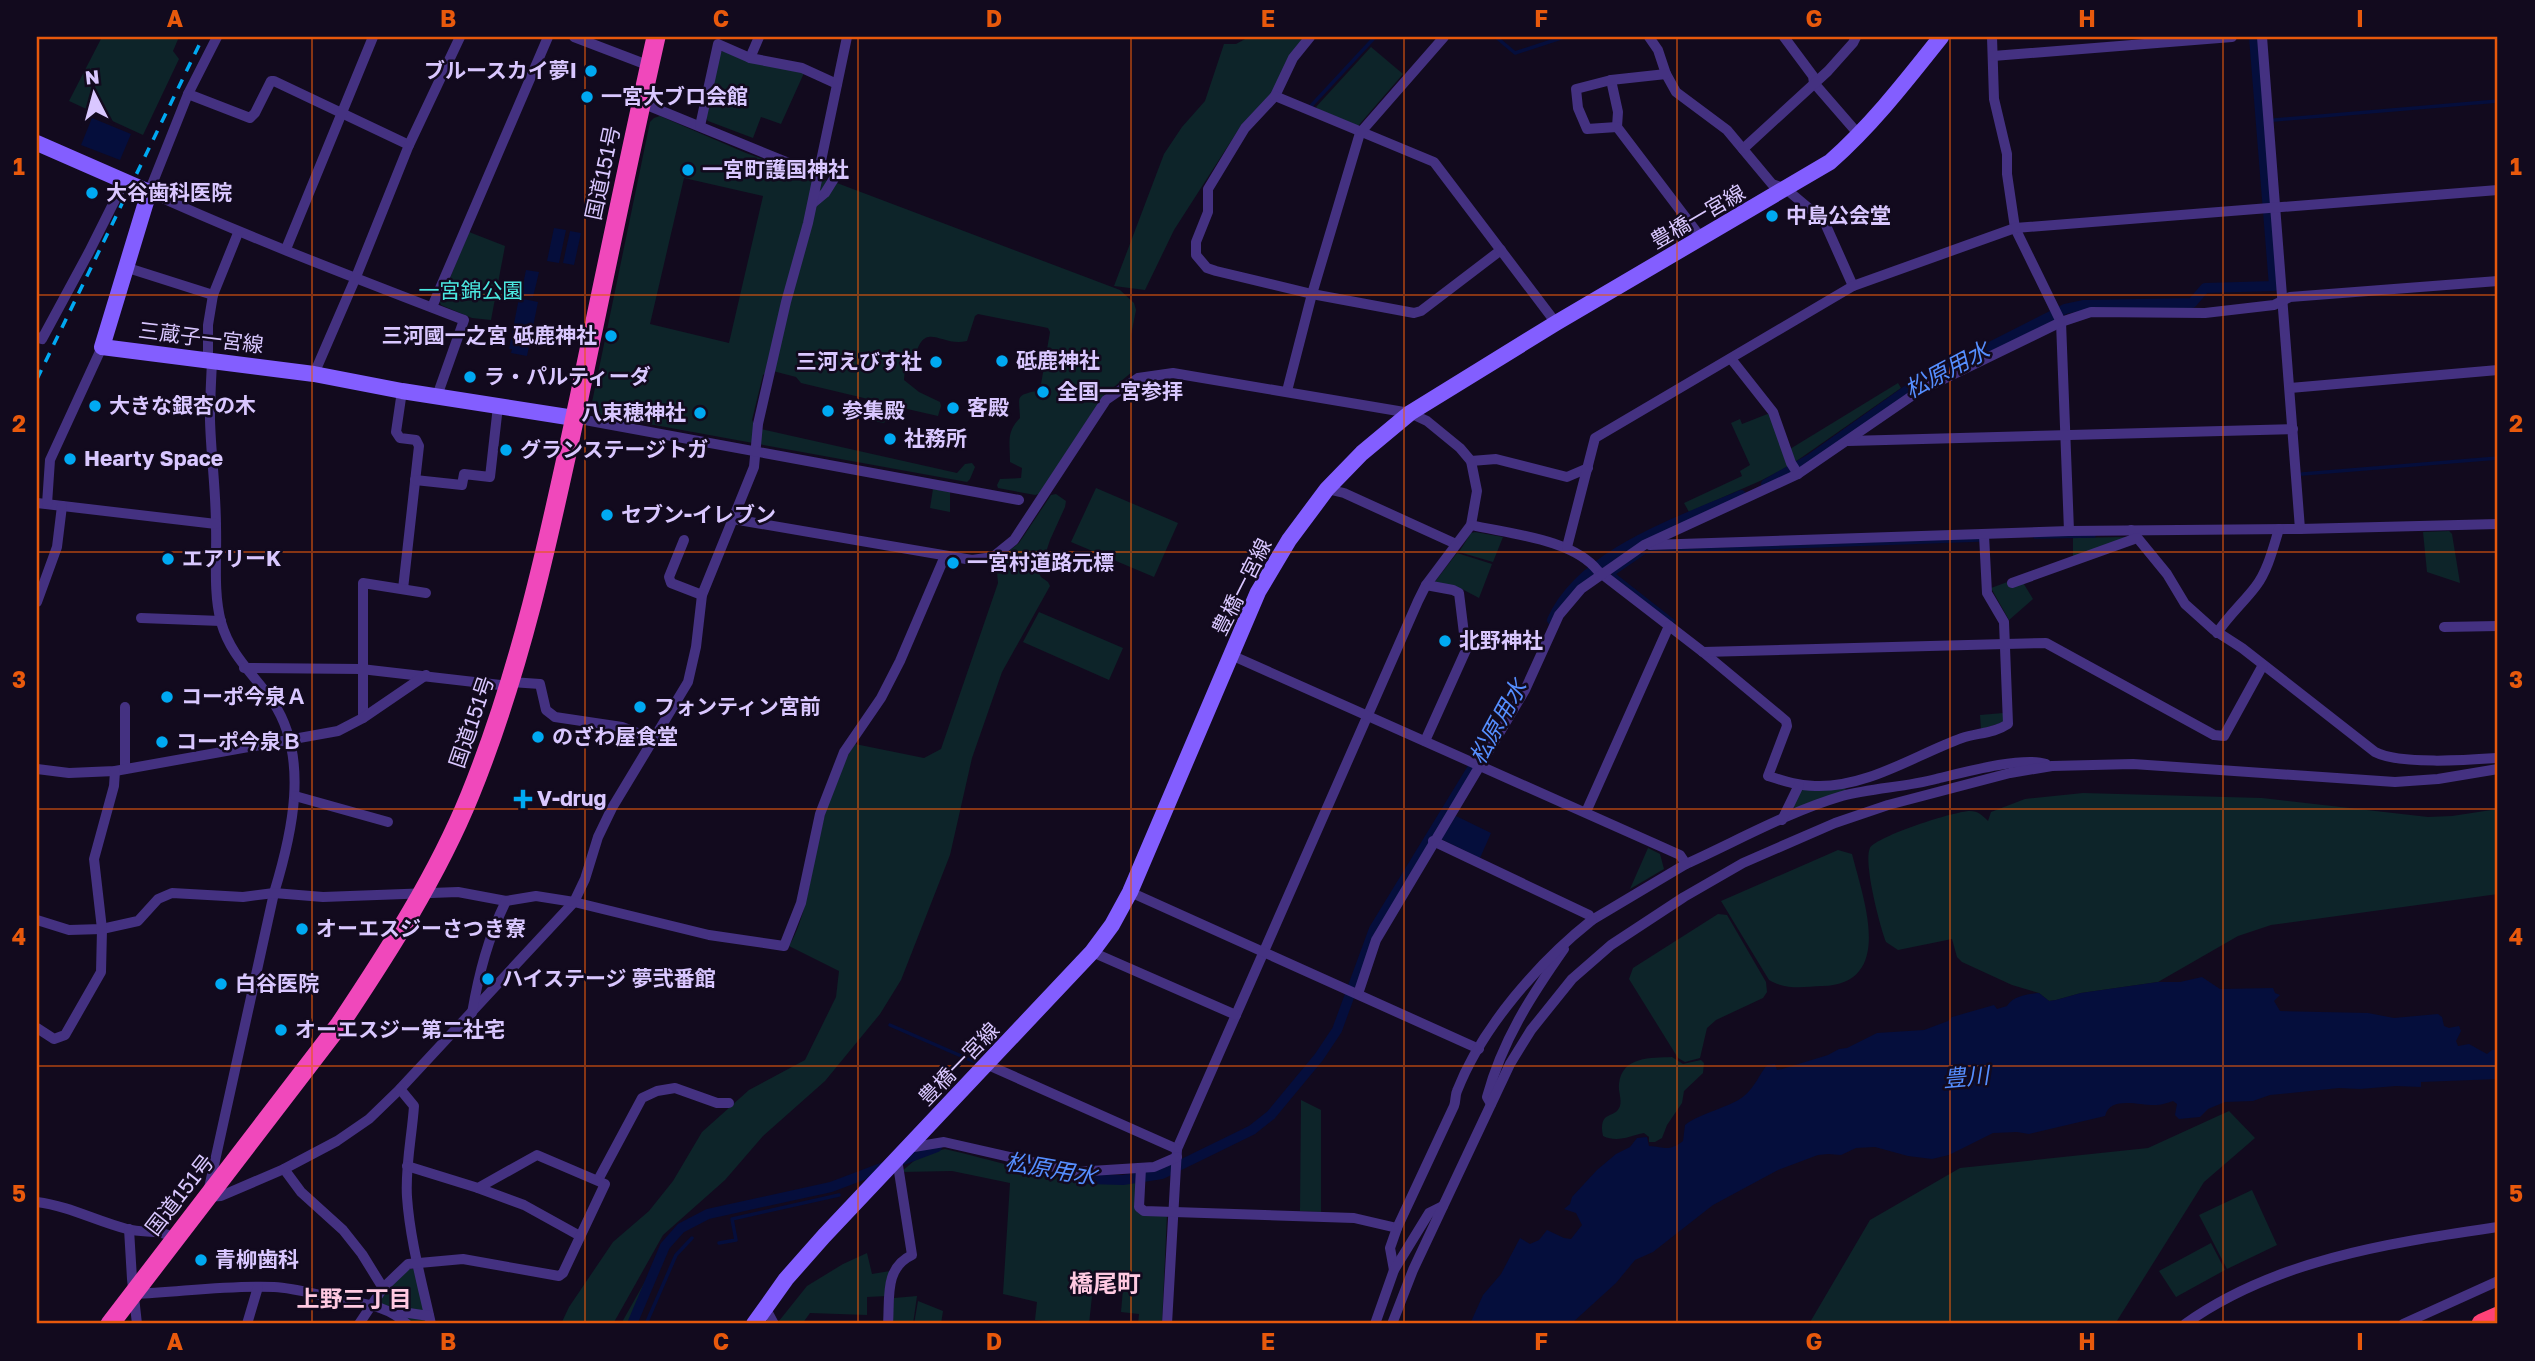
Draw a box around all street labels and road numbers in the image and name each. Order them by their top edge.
street label: 国道151号 [579,123,625,222]
street label: 豊橋一宮線 [1646,179,1749,254]
street label: 三蔵子一宮線 [137,316,265,358]
street label: 豊橋一宮線 [1206,534,1277,639]
street label: 国道151号 [443,672,499,771]
street label: 豊橋一宮線 [912,1017,1004,1110]
street label: 国道151号 [140,1149,219,1240]

